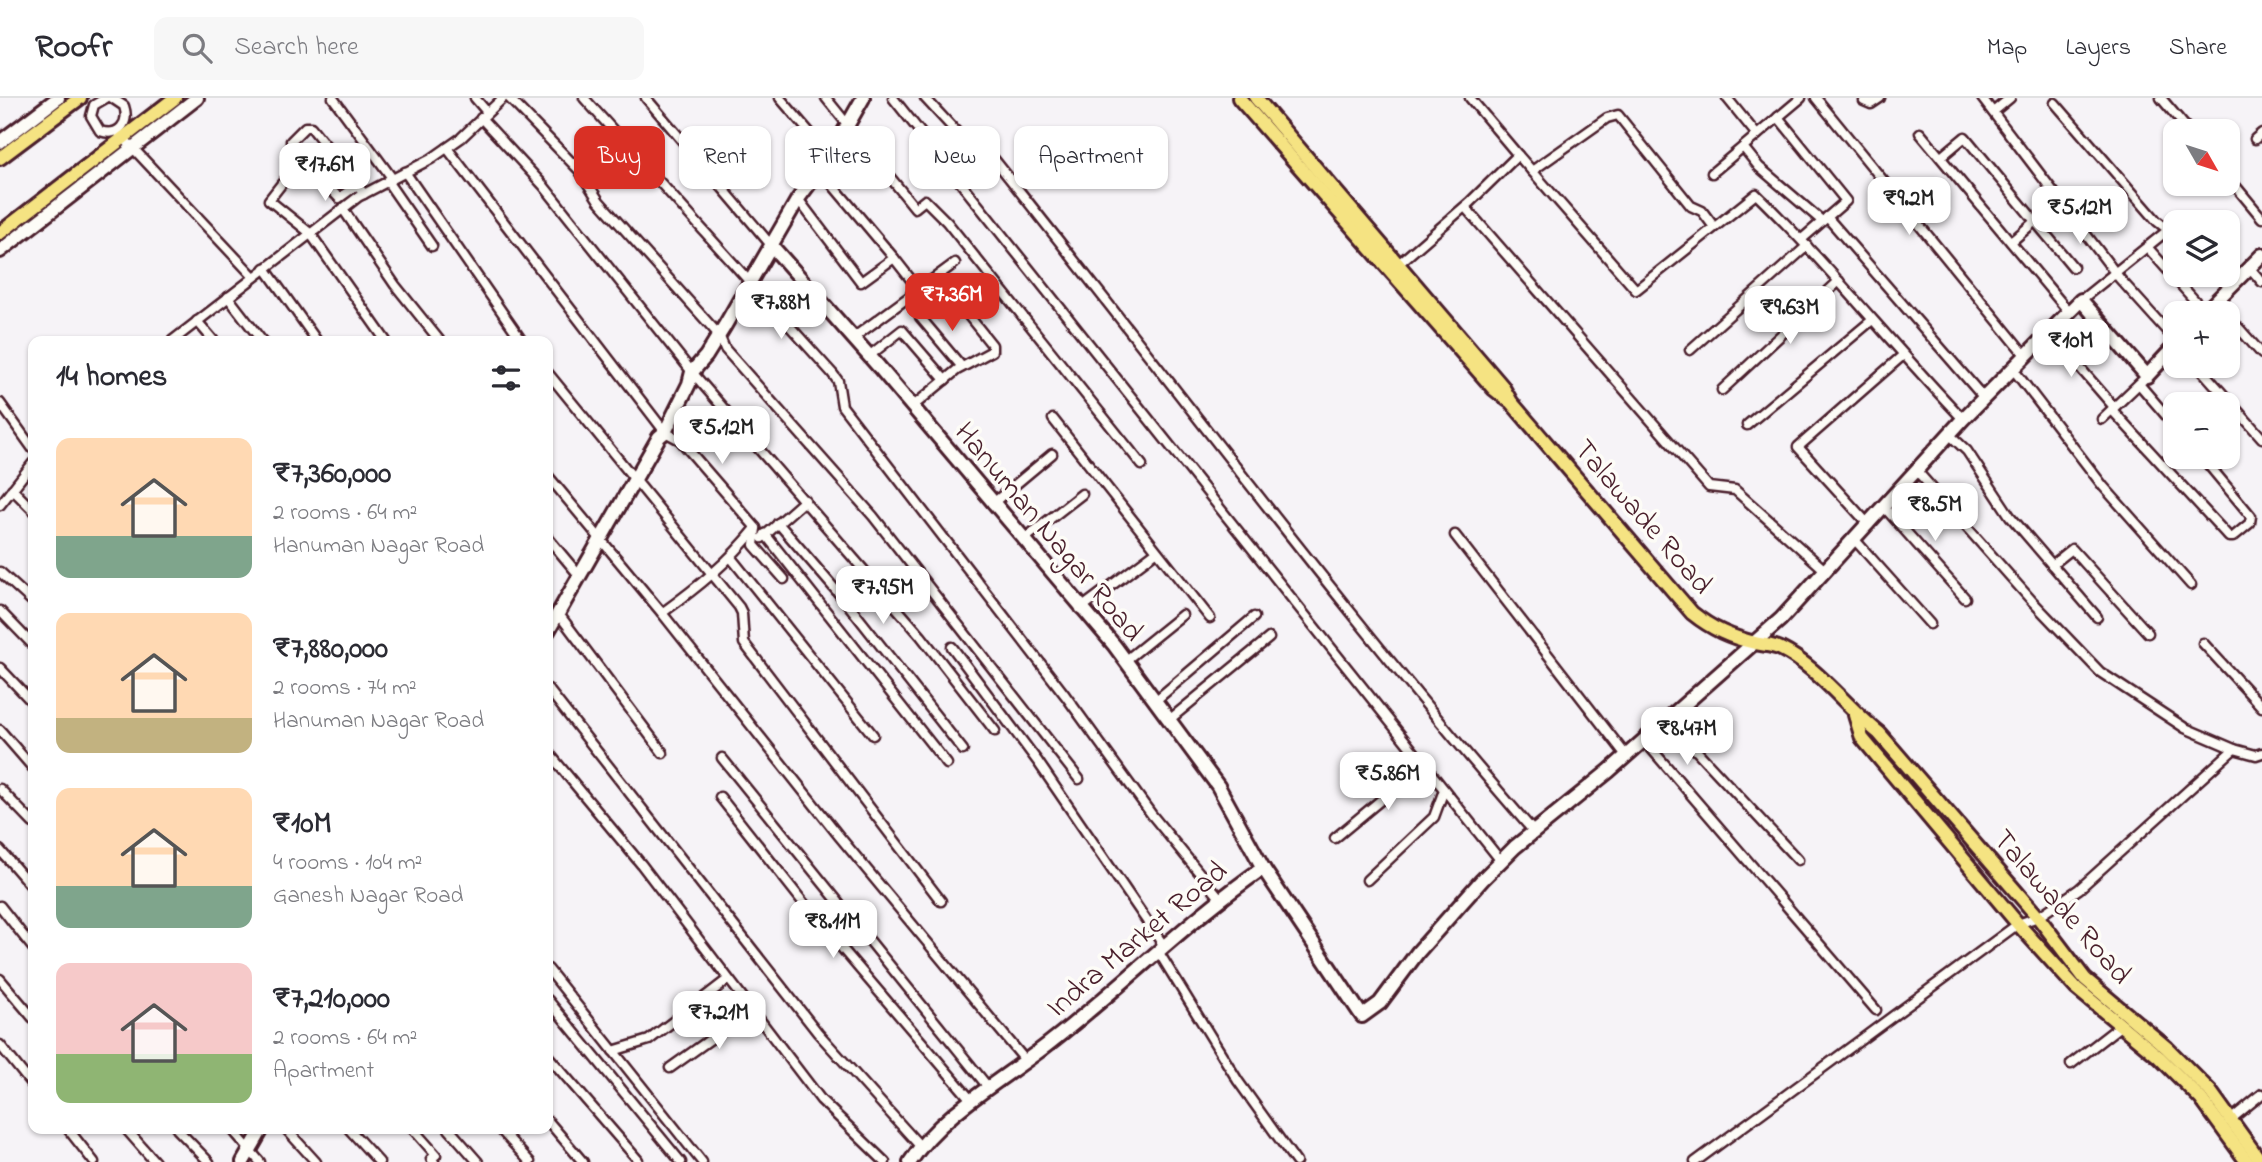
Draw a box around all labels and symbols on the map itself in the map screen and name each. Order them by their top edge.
north arrow [2163,119,2240,196]
pin: ₹17.6M [268,144,382,203]
pin: ₹9.2M [1860,178,1958,237]
pin: ₹5.12M [2023,186,2137,246]
pin: ₹7.36M [895,274,1009,333]
pin: ₹7.88M [724,282,838,341]
pin: ₹9.63M [1733,286,1847,346]
pin: ₹10M [2030,320,2112,379]
pin: ₹5.12M [665,406,779,466]
street label: Hanuman Nagar Road [942,413,1153,653]
street label: Talawade Road [1562,430,1722,606]
pin: ₹8.5M [1886,484,1984,543]
pin: ₹7.95M [826,566,940,626]
pin: ₹8.47M [1630,708,1744,767]
pin: ₹5.86M [1331,752,1445,812]
street label: Talawade Road [1981,820,2141,996]
street label: Indra Market Road [1038,851,1238,1029]
pin: ₹8.11M [776,900,890,960]
pin: ₹7.21M [662,992,776,1051]

